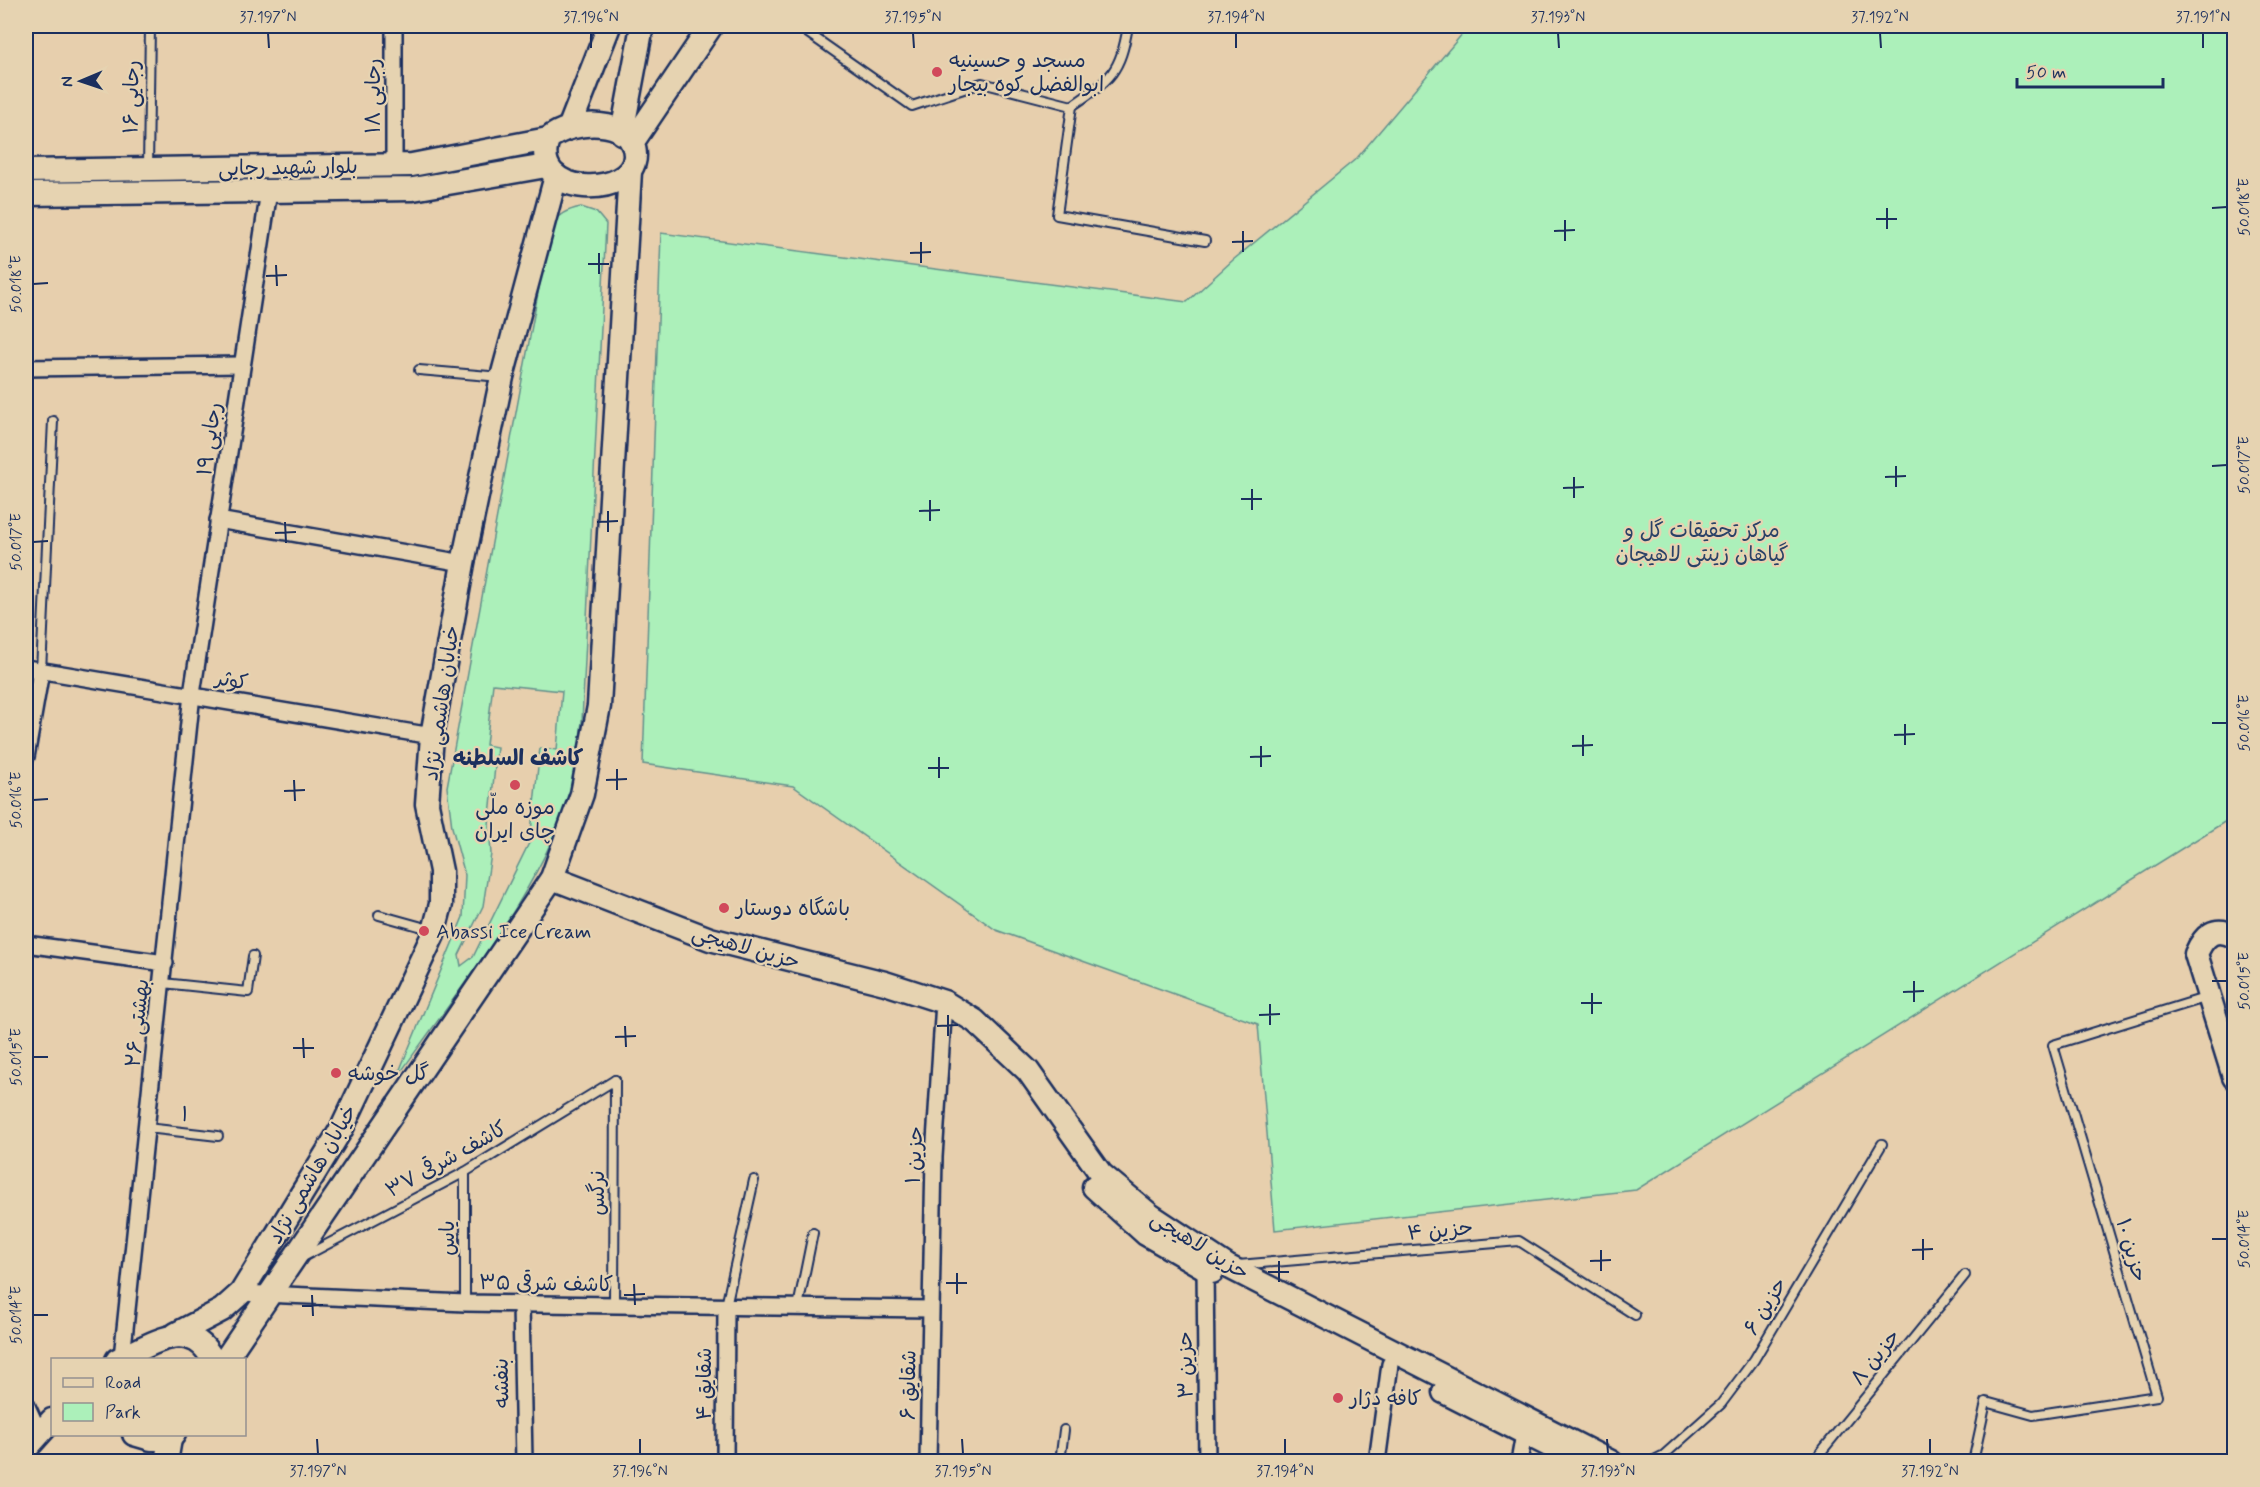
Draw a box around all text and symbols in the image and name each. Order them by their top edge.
text: 37.197°N [240,8,296,28]
text: 37.196°N [563,8,619,28]
text: 37.195°N [885,8,941,28]
text: 37.194°N [1207,8,1265,28]
text: 37.193°N [1531,8,1585,28]
text: 37.192°N [1851,8,1909,28]
text: 37.191°N [2176,8,2230,28]
place label: مسجد و حسینیه ابوالفضل کوه بیجار [947,47,1104,99]
north arrow [51,51,111,111]
scale bar [2017,51,2162,89]
street label: رجایی ۱۸ [360,58,388,134]
street label: رجایی ۱۶ [117,60,147,134]
text: 50 m [2026,61,2066,85]
marker: مسجد و حسینیه ابوالفضل کوه بیجار [930,65,944,79]
text: N [57,76,78,87]
street label: بلوار شهید رجایی [218,153,358,183]
text: 50.018°E [2235,178,2255,236]
text: 50.018°E [7,255,27,313]
street label: رجایی ۱۹ [191,401,229,478]
text: 50.017°E [2235,436,2255,494]
text: 50.017°E [7,513,27,571]
park label: مرکز تحقیقات گل و گیاهان زینتی لاهیجان [1615,517,1789,569]
street label: خیابان هاشمی نژاد [417,624,467,783]
street label: کوثر [212,664,250,698]
text: 50.016°E [2235,694,2255,751]
district label: کاشف السلطنه [453,745,584,773]
text: 50.016°E [7,771,27,828]
marker: موزه ملّی چای ایران [508,778,522,792]
place label: موزه ملّی چای ایران [475,792,555,846]
place label: باشگاه دوستار [734,895,850,923]
marker: باشگاه دوستار [717,901,731,915]
place label: Abassi Ice Cream [436,918,591,946]
street label: حزین لاهیجی [689,919,803,977]
marker: Abassi Ice Cream [417,924,431,938]
text: 50.015°E [2235,952,2255,1010]
street label: بهشتی ۲۶ [119,977,157,1069]
text: 50.015°E [7,1028,27,1086]
place label: گل خوشه [348,1060,429,1088]
marker: گل خوشه [329,1066,343,1080]
street label: خیابان هاشمی نژاد [262,1100,364,1249]
street label: ۱ [180,1101,190,1129]
street label: کاشف شرقی ۳۷ [381,1115,512,1205]
street label: حزین ۱ [900,1125,930,1185]
street label: نرگس [584,1170,612,1216]
street label: حزین لاهیجی [1145,1205,1254,1287]
text: 50.014°E [2235,1209,2255,1268]
street label: حزین ۴ [1406,1214,1474,1248]
street label: حزین ۱۰ [2109,1215,2153,1285]
street label: یاس [434,1220,462,1256]
street label: کاشف شرقی ۳۵ [478,1269,613,1299]
street label: حزین ۶ [1738,1272,1794,1341]
text: 50.014°E [7,1285,27,1344]
street label: حزین ۸ [1844,1324,1907,1392]
street label: حزین ۳ [1171,1331,1201,1399]
street label: شقایق ۴ [691,1347,719,1421]
street label: شقایق ۶ [894,1350,924,1420]
legend [51,1358,246,1436]
street label: بنفشه [488,1358,516,1408]
text: Road [105,1371,141,1395]
place label: کافه دژار [1348,1385,1422,1413]
marker: کافه دژار [1331,1391,1345,1405]
text: Park [105,1401,141,1425]
text: 37.197°N [290,1462,346,1482]
text: 37.196°N [612,1462,668,1482]
text: 37.195°N [935,1462,991,1482]
text: 37.194°N [1256,1462,1314,1482]
text: 37.193°N [1581,1462,1635,1482]
text: 37.192°N [1901,1462,1959,1482]

